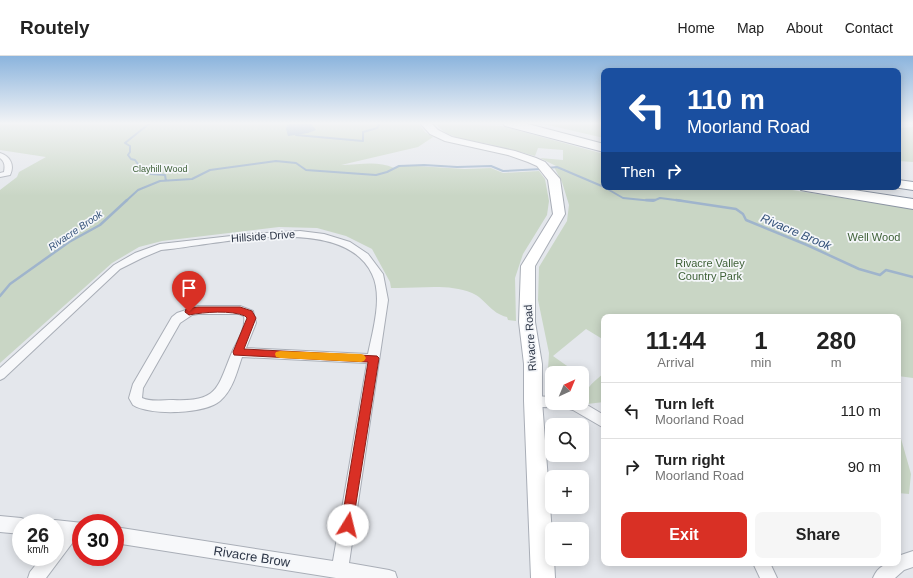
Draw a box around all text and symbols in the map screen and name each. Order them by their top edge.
text: Routely [20,17,90,38]
text: Home [678,20,715,36]
text: Map [737,20,764,36]
text: About [786,20,823,36]
text: Contact [845,20,893,36]
icon: left [621,84,673,136]
text: 110 m [687,84,765,115]
text: Moorland Road [687,117,810,137]
icon: right [663,160,685,182]
text: Then [621,163,655,180]
park label: Clayhill Wood [133,164,187,174]
water label: Rivacre Brook [46,208,105,253]
water label: Rivacre Brook [759,211,834,254]
street label: Hillside Drive [231,228,295,244]
park label: Well Wood [848,231,900,243]
park label: Rivacre Valley Country Park [675,257,745,282]
pin [172,271,206,312]
icon: arrive [178,277,200,299]
street label: Rivacre Road [522,304,538,372]
text: 11:44 [646,327,706,354]
text: 1 [754,327,768,354]
text: 280 [816,327,856,354]
text: Arrival [657,355,694,370]
text: min [751,355,771,370]
text: m [831,355,842,370]
north arrow [545,366,589,410]
map controls [545,366,589,566]
text: Turn left [655,395,714,412]
icon: left [621,400,643,422]
text: 110 m [840,402,881,419]
text: Moorland Road [655,412,744,427]
button: search [545,418,589,462]
text: Turn right [655,451,725,468]
icon: right [621,456,643,478]
text: 90 m [848,458,881,475]
text: Moorland Road [655,468,744,483]
button: + [545,470,589,514]
position arrow [327,504,369,546]
button: Exit [621,512,747,558]
button: Share [755,512,881,558]
speed limit sign: 30 [72,514,124,566]
button: − [545,522,589,566]
text: 26 [27,524,49,546]
street label: Rivacre Brow [213,543,292,570]
text: km/h [27,544,49,555]

